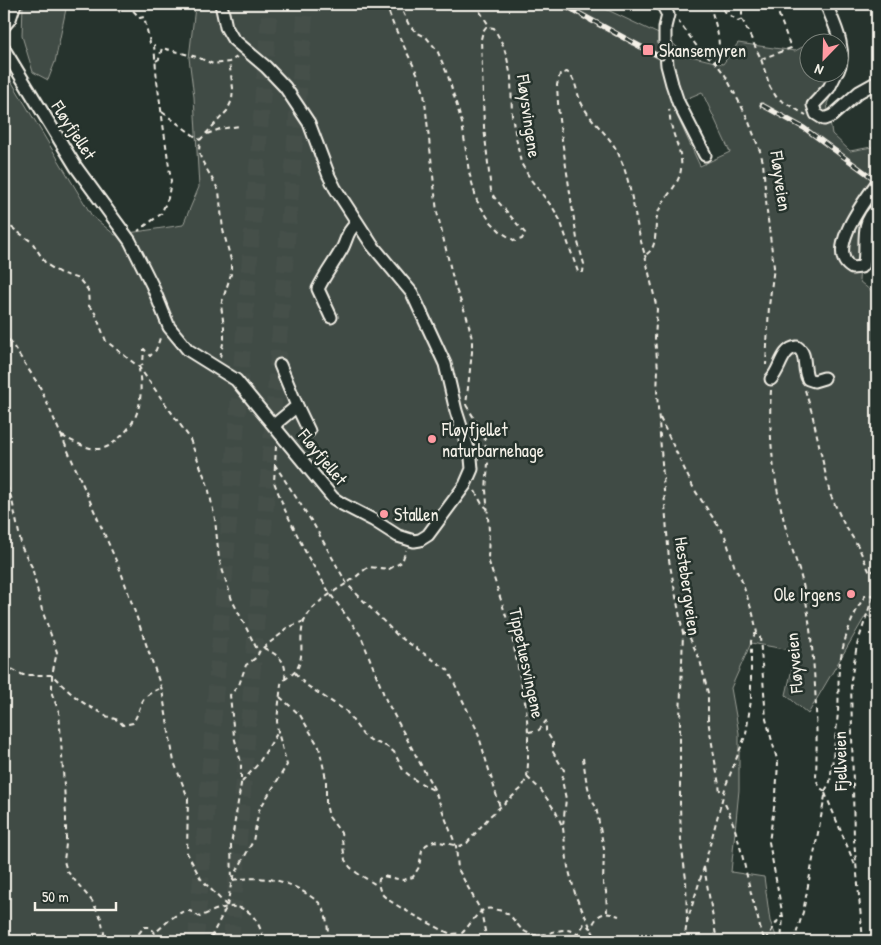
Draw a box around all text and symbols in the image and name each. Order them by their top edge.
north arrow [798,32,848,82]
place label: Skansemyren [659,38,746,63]
marker: Skansemyren [641,43,655,57]
text: N [811,60,826,81]
street label: Fløysvingene [511,72,547,159]
street label: Fløyfjellet [45,95,103,165]
street label: Fløyveien [764,148,798,213]
place label: Fløyfjellet naturbarnehage [441,417,544,463]
street label: Fløyfjellet [292,423,354,491]
marker: Fløyfjellet naturbarnehage [426,433,438,445]
place label: Stallen [394,502,439,527]
marker: Stallen [378,508,390,520]
street label: Hestebergveien [669,535,707,637]
place label: Ole Irgens [774,582,841,607]
marker: Ole Irgens [845,588,857,600]
street label: Tippetuesvingene [503,605,551,721]
street label: Fløyveien [779,632,809,695]
street label: Fjellveien [827,731,853,792]
scale bar [35,880,116,912]
text: 50 m [42,886,69,907]

